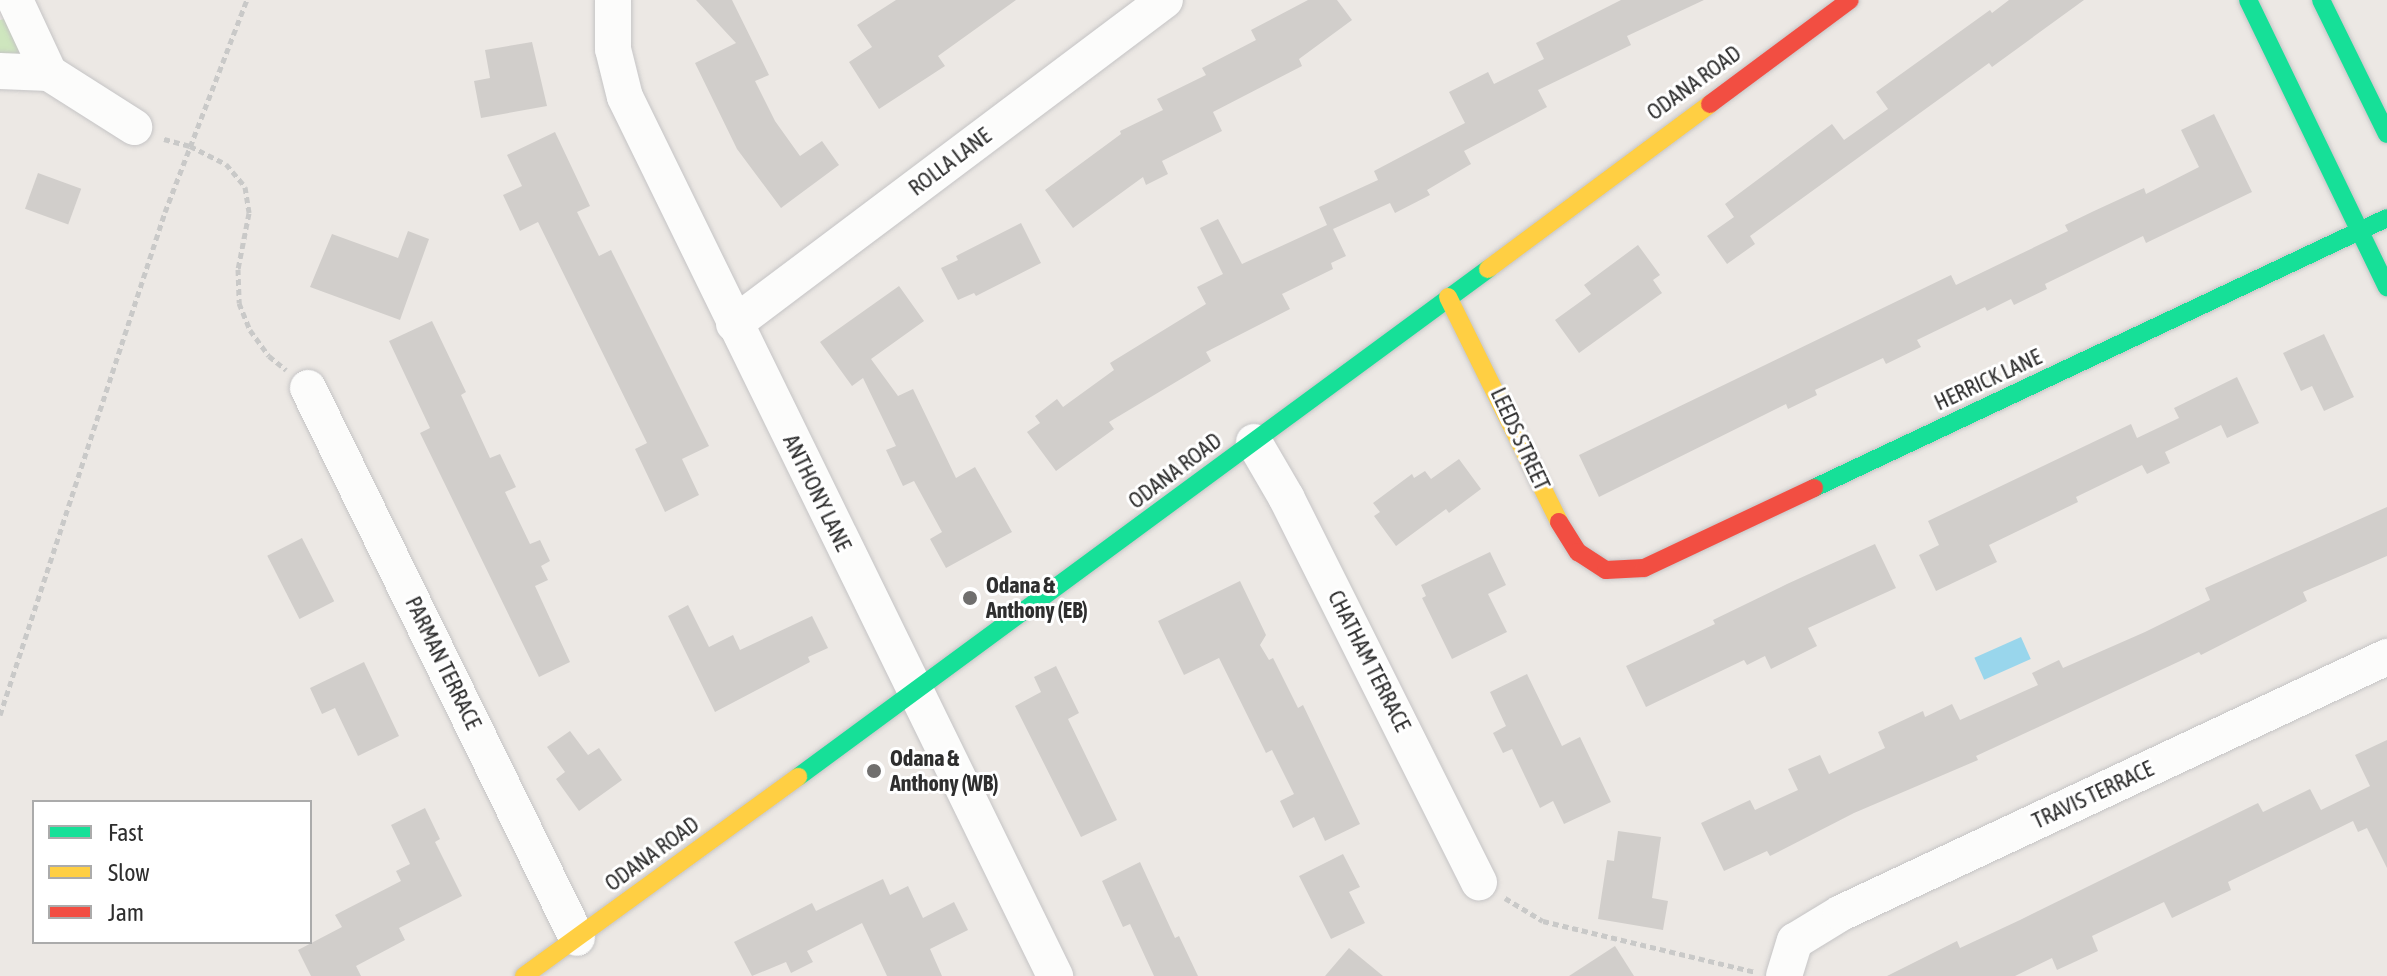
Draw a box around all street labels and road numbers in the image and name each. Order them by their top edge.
street label: ODANA ROAD [1642,40,1746,126]
street label: ROLLA LANE [904,123,996,201]
street label: HERRICK LANE [1930,344,2046,416]
street label: LEEDS STREET [1485,384,1555,494]
street label: ODANA ROAD [1123,428,1227,514]
street label: ANTHONY LANE [777,430,857,556]
street label: CHATHAM TERRACE [1322,586,1416,736]
street label: PARMAN TERRACE [400,592,486,734]
street label: TRAVIS TERRACE [2028,755,2158,835]
street label: ODANA ROAD [600,811,704,897]

